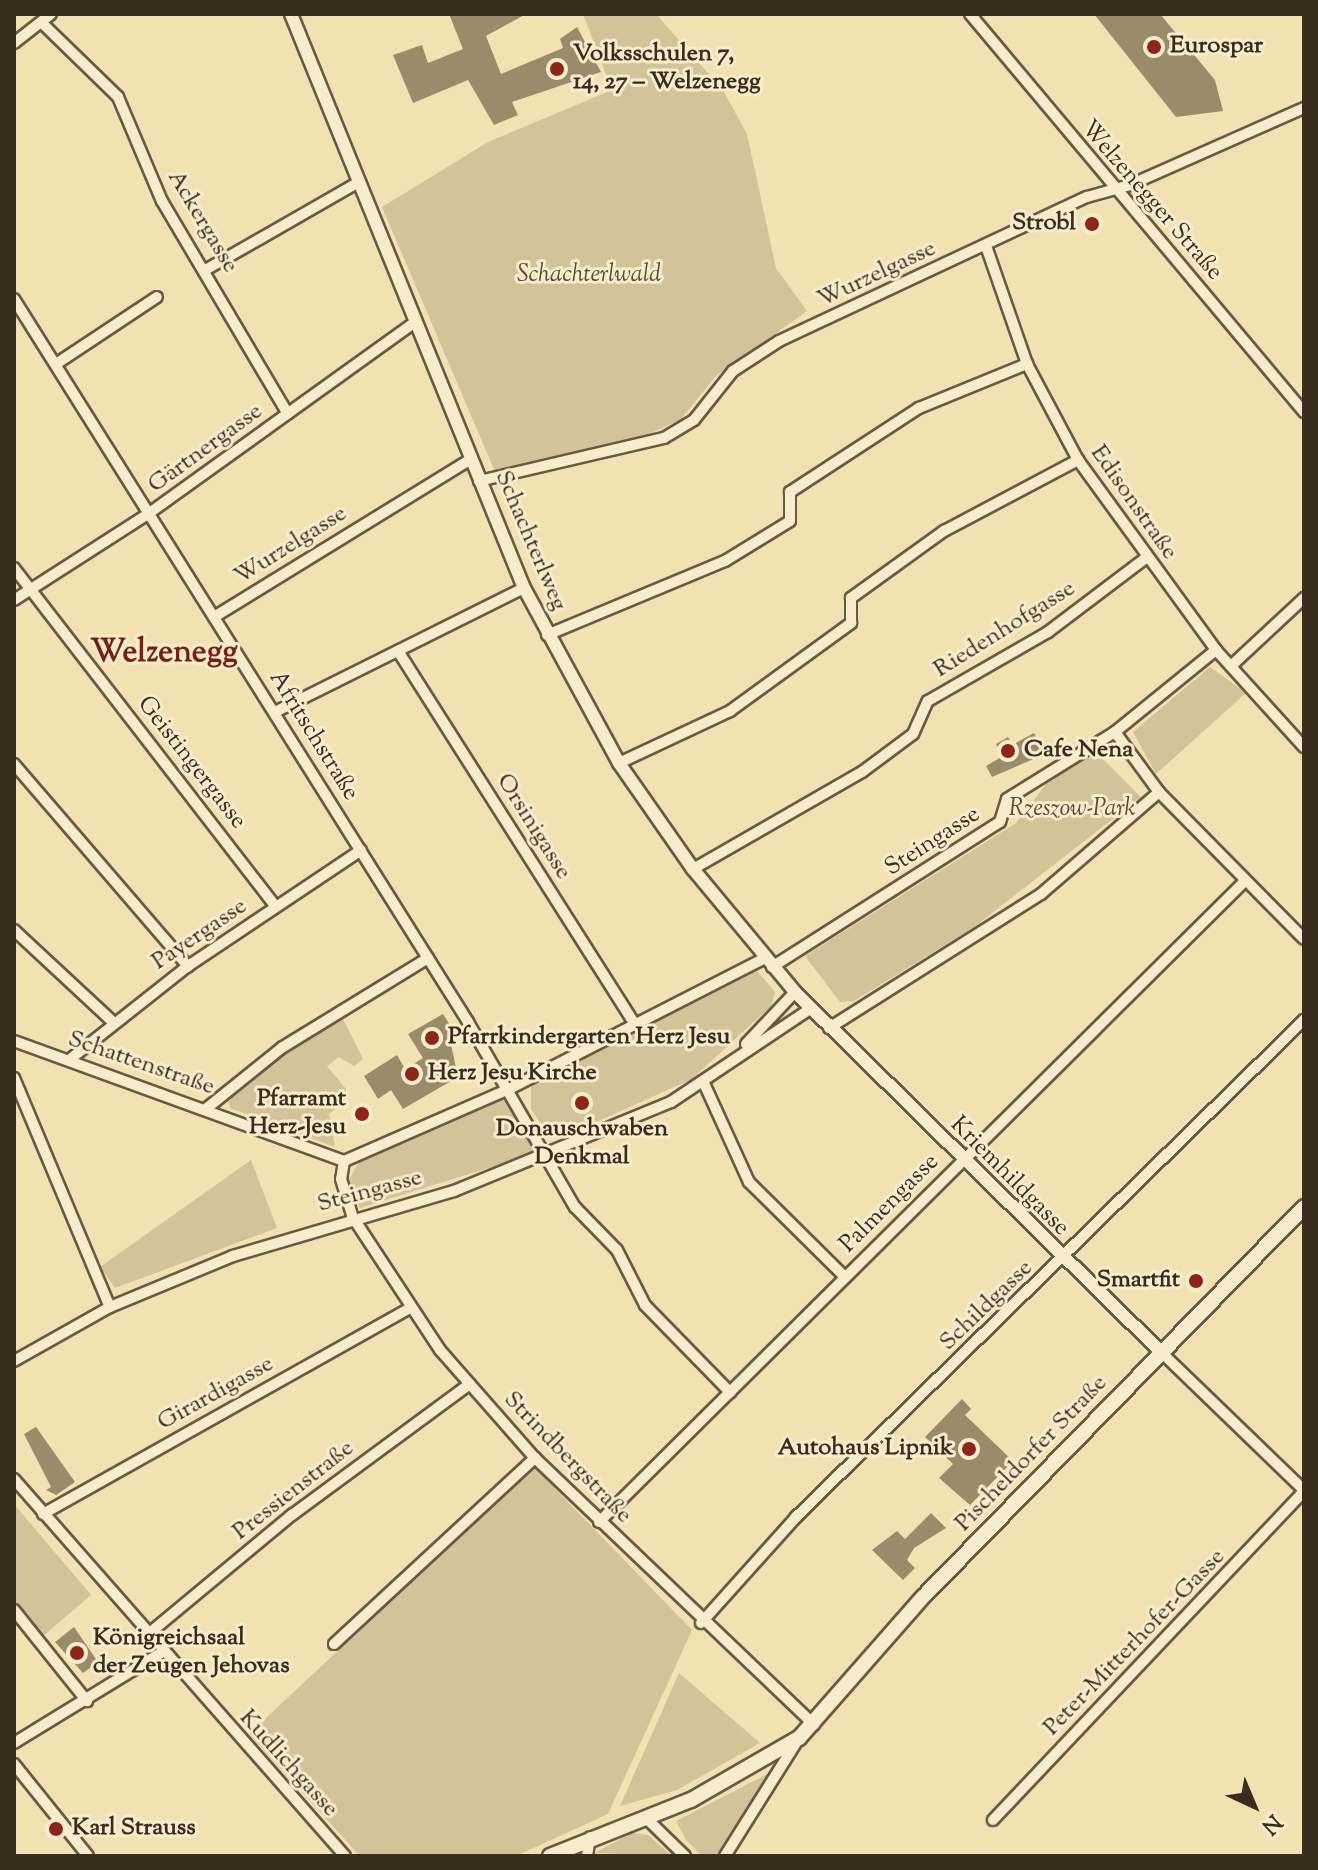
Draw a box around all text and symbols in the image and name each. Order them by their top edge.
place label: Eurospar [1170,33,1263,61]
marker: Eurospar [1145,38,1163,56]
place label: Volksschulen 7, 14, 27 – Welzenegg [573,41,761,97]
marker: Volksschulen 7, 14, 27 – Welzenegg [548,60,566,78]
street label: Welzenegger Straße [1074,115,1228,287]
street label: Ackergasse [160,165,244,279]
place label: Strobl [1012,210,1076,238]
marker: Strobl [1083,215,1101,233]
street label: Wurzelgasse [813,235,941,315]
park label: Schachterlwald [517,262,661,290]
street label: Gärtnergasse [143,398,269,500]
street label: Edisonstraße [1083,440,1183,566]
street label: Schachterlweg [488,467,572,615]
street label: Wurzelgasse [229,500,353,592]
street label: Riedenhofgasse [929,575,1081,685]
district label: Welzenegg [90,634,238,672]
street label: Afritschstraße [262,666,364,806]
street label: Geistingergasse [130,691,252,835]
place label: Cafe Nena [1024,737,1133,765]
marker: Cafe Nena [999,742,1017,760]
street label: Orsinigasse [489,769,577,885]
park label: Rzeszow-Park [1009,796,1135,824]
street label: Steingasse [880,801,986,883]
street label: Payergasse [147,893,253,977]
place label: Pfarrkindergarten Herz Jesu [448,1024,730,1052]
street label: Schattenstraße [64,1025,218,1103]
marker: Pfarrkindergarten Herz Jesu [423,1029,441,1047]
place label: Herz Jesu Kirche [428,1060,597,1088]
marker: Herz Jesu Kirche [403,1065,421,1083]
place label: Pfarramt Herz-Jesu [249,1086,346,1142]
marker: Donauschwaben Denkmal [573,1094,591,1112]
marker: Pfarramt Herz-Jesu [353,1105,371,1123]
street label: Kriemhildgasse [943,1111,1075,1243]
place label: Donauschwaben Denkmal [496,1116,668,1172]
street label: Palmengasse [834,1148,946,1260]
street label: Steingasse [314,1164,426,1220]
street label: Schildgasse [934,1254,1040,1358]
place label: Smartfit [1097,1267,1180,1295]
marker: Smartfit [1187,1272,1205,1290]
street label: Girardigasse [153,1350,279,1438]
street label: Pischeldorfer Straße [950,1370,1114,1538]
street label: Strindbergstraße [497,1386,637,1530]
street label: Pressienstraße [228,1435,360,1547]
place label: Autohaus Lipnik [778,1435,953,1463]
marker: Autohaus Lipnik [960,1440,978,1458]
street label: Peter-Mitterhofer-Gasse [1038,1543,1232,1743]
place label: Königreichsaal der Zeugen Jehovas [93,1625,290,1681]
marker: Königreichsaal der Zeugen Jehovas [68,1644,86,1662]
street label: Kudlichgasse [232,1704,344,1824]
north arrow [1214,1766,1294,1846]
text: N [1253,1806,1288,1841]
place label: Karl Strauss [72,1815,196,1843]
marker: Karl Strauss [47,1820,65,1838]

